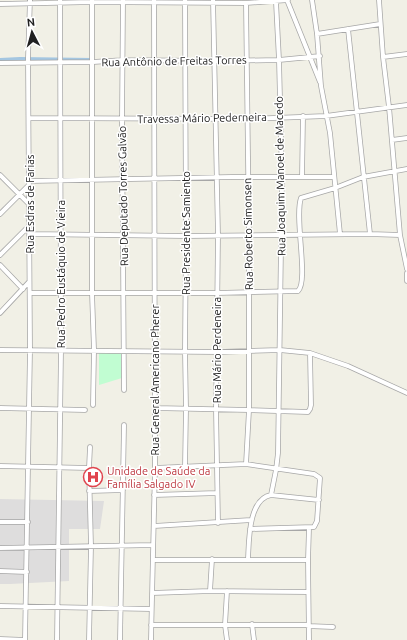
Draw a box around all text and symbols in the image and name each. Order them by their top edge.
north arrow [12,12,52,52]
text: N [26,16,36,28]
street label: Rua Antônio de Freitas Torres [101,54,247,68]
street label: Rua Joaquim Manoel de Macedo [273,96,287,256]
street label: Travessa Mário Pederneira [137,111,267,125]
street label: Rua Deputado Torres Galvão [116,126,130,266]
street label: Rua Esdras de Farias [24,154,36,254]
street label: Rua Presidente Samiento [180,171,192,295]
street label: Rua Roberto Simonsen [241,178,255,290]
street label: Rua Pedro Eustáquio de Vieira [55,200,67,348]
street label: Rua Mário Perdeneira [211,297,223,403]
street label: Rua General Americano Pherer [149,304,161,456]
place label: Unidade de Saúde da Família Salgado IV [107,465,210,490]
hospital icon: Unidade de Saúde da Família Salgado IV [82,466,104,488]

